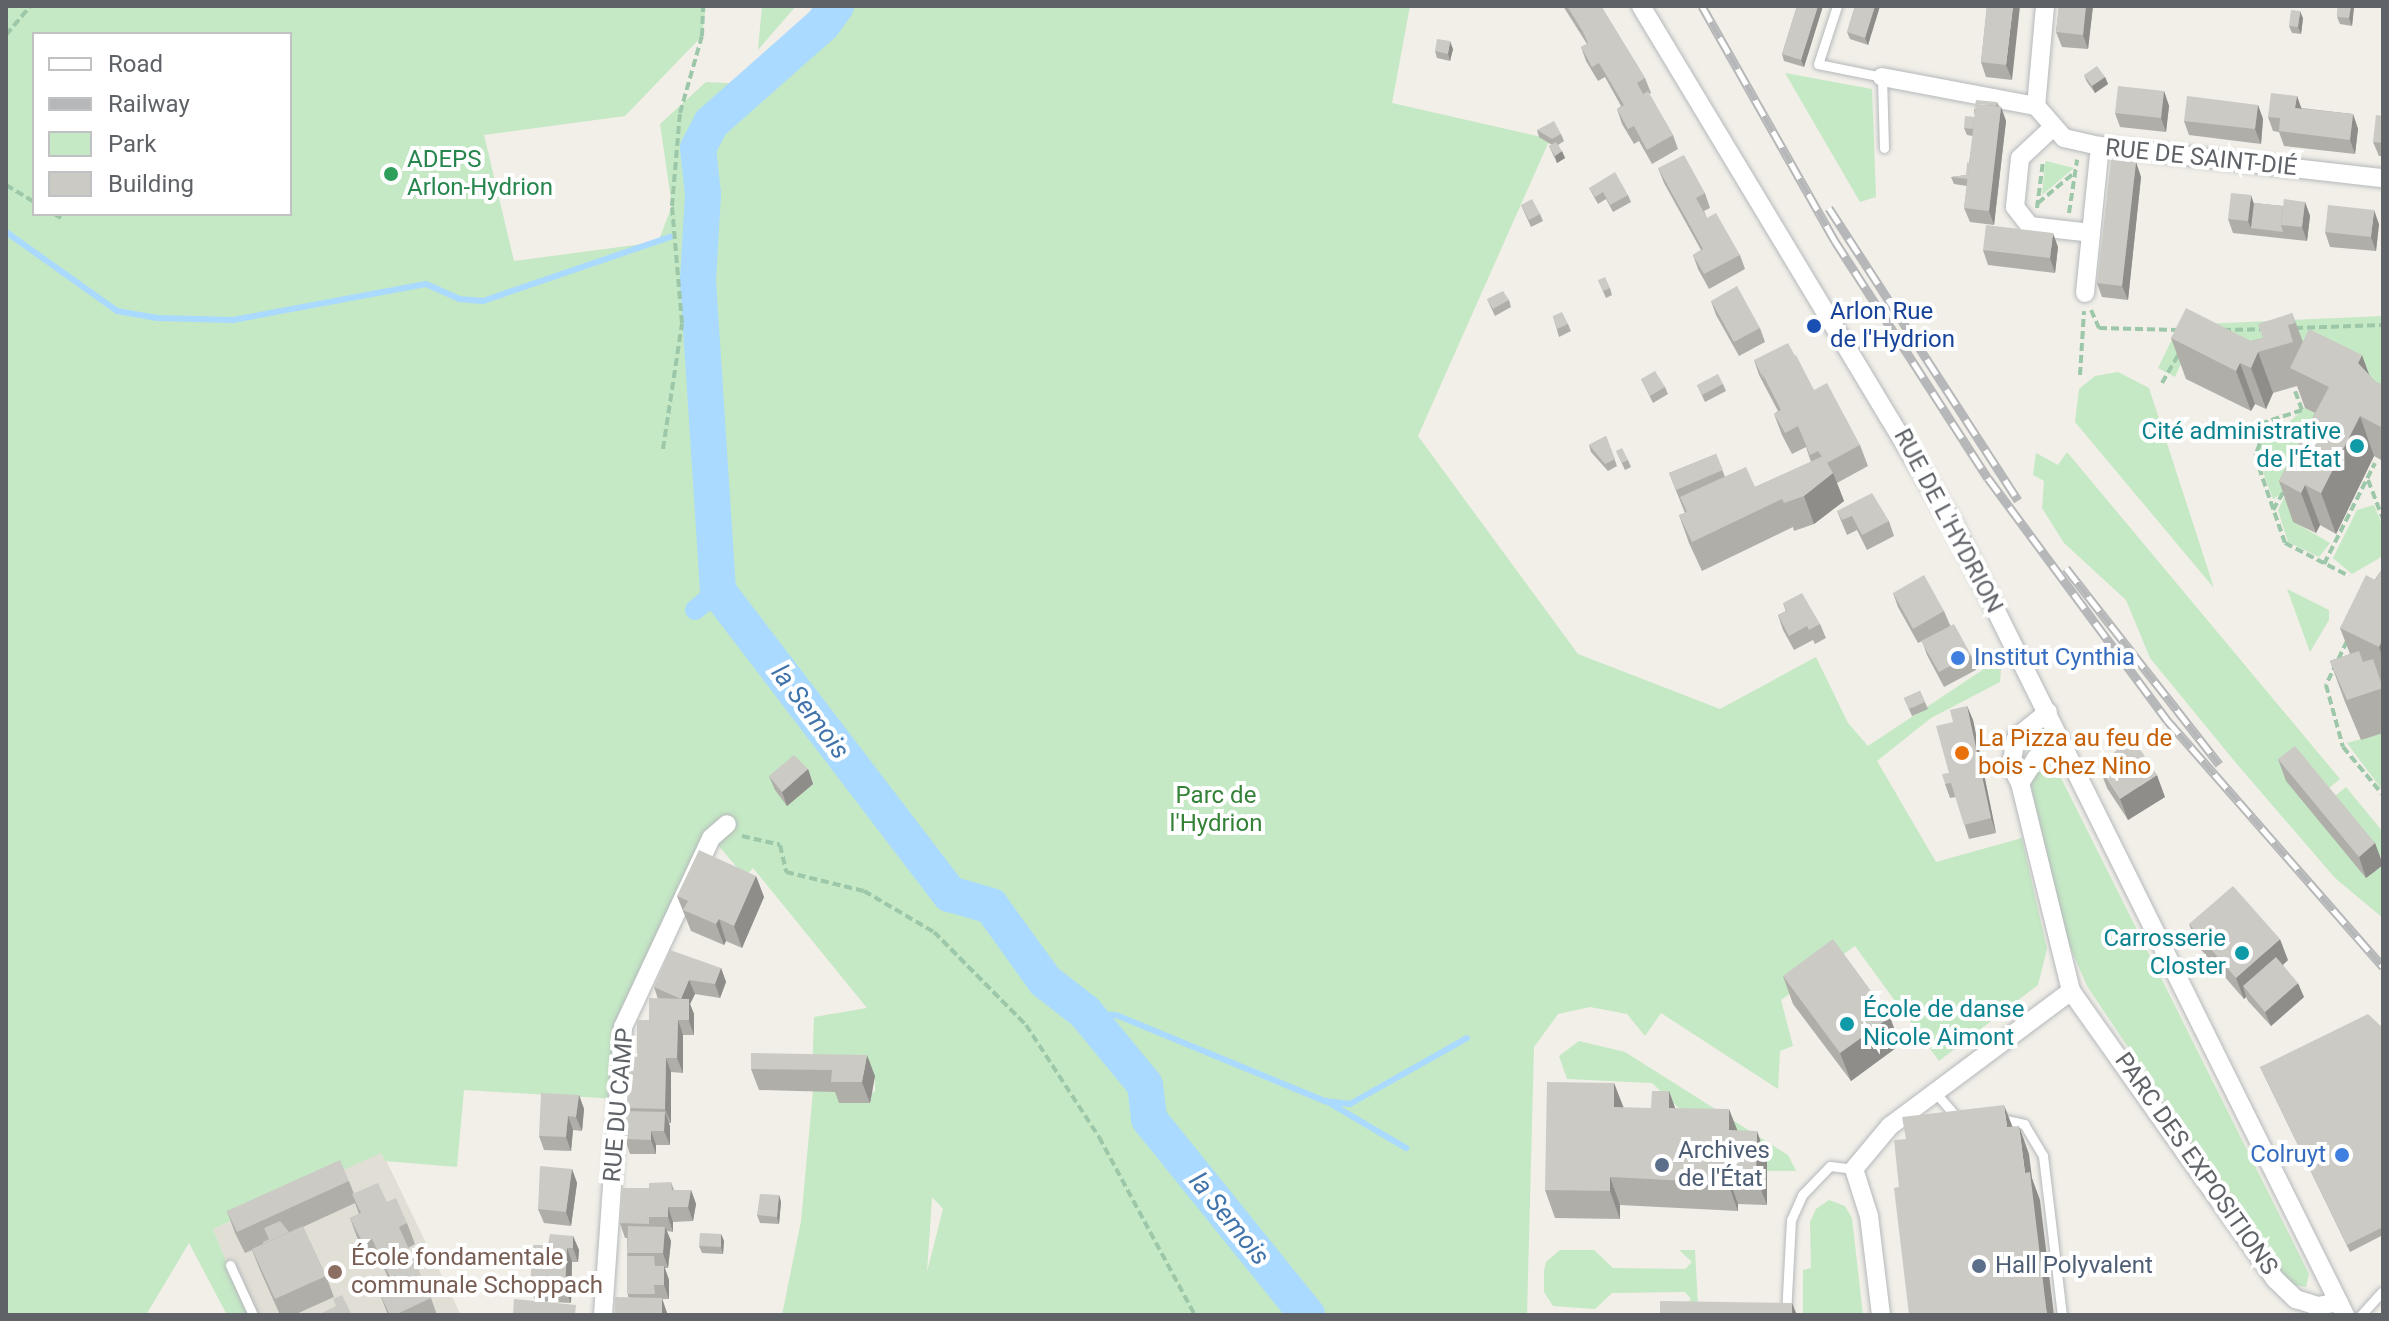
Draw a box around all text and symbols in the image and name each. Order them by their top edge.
legend [32,32,292,216]
text: Road [108,50,163,78]
text: Railway [108,90,190,118]
text: Park [108,130,156,158]
street label: RUE DE SAINT-DIÉ [2104,134,2298,182]
place label: ADEPS Arlon-Hydrion [407,146,553,202]
marker: ADEPS Arlon-Hydrion [382,165,400,183]
text: Building [108,170,194,198]
place label: Arlon Rue de l'Hydrion [1830,298,1955,354]
marker: Arlon Rue de l'Hydrion [1805,317,1823,335]
place label: Cité administrative de l'État [2142,418,2341,474]
street label: RUE DE L'HYDRION [1887,424,2009,618]
marker: Cité administrative de l'État [2348,437,2366,455]
place label: Institut Cynthia [1974,644,2135,672]
marker: Institut Cynthia [1949,649,1967,667]
water label: la Semois [764,659,856,765]
place label: La Pizza au feu de bois - Chez Nino [1978,725,2172,781]
marker: La Pizza au feu de bois - Chez Nino [1953,744,1971,762]
park label: Parc de l'Hydrion [1170,782,1262,838]
place label: Carrosserie Closter [2103,925,2226,981]
marker: Carrosserie Closter [2233,944,2251,962]
place label: École de danse Nicole Aimont [1863,996,2024,1052]
marker: École de danse Nicole Aimont [1838,1015,1856,1033]
street label: RUE DU CAMP [598,1027,640,1183]
street label: PARC DES EXPOSITIONS [2108,1047,2284,1281]
place label: Archives de l'État [1678,1137,1770,1193]
place label: Colruyt [2250,1141,2326,1169]
marker: Colruyt [2333,1146,2351,1164]
marker: Archives de l'État [1653,1156,1671,1174]
water label: la Semois [1182,1166,1276,1272]
place label: École fondamentale communale Schoppach [351,1244,603,1300]
place label: Hall Polyvalent [1995,1252,2153,1280]
marker: Hall Polyvalent [1970,1257,1988,1275]
marker: École fondamentale communale Schoppach [326,1263,344,1281]

